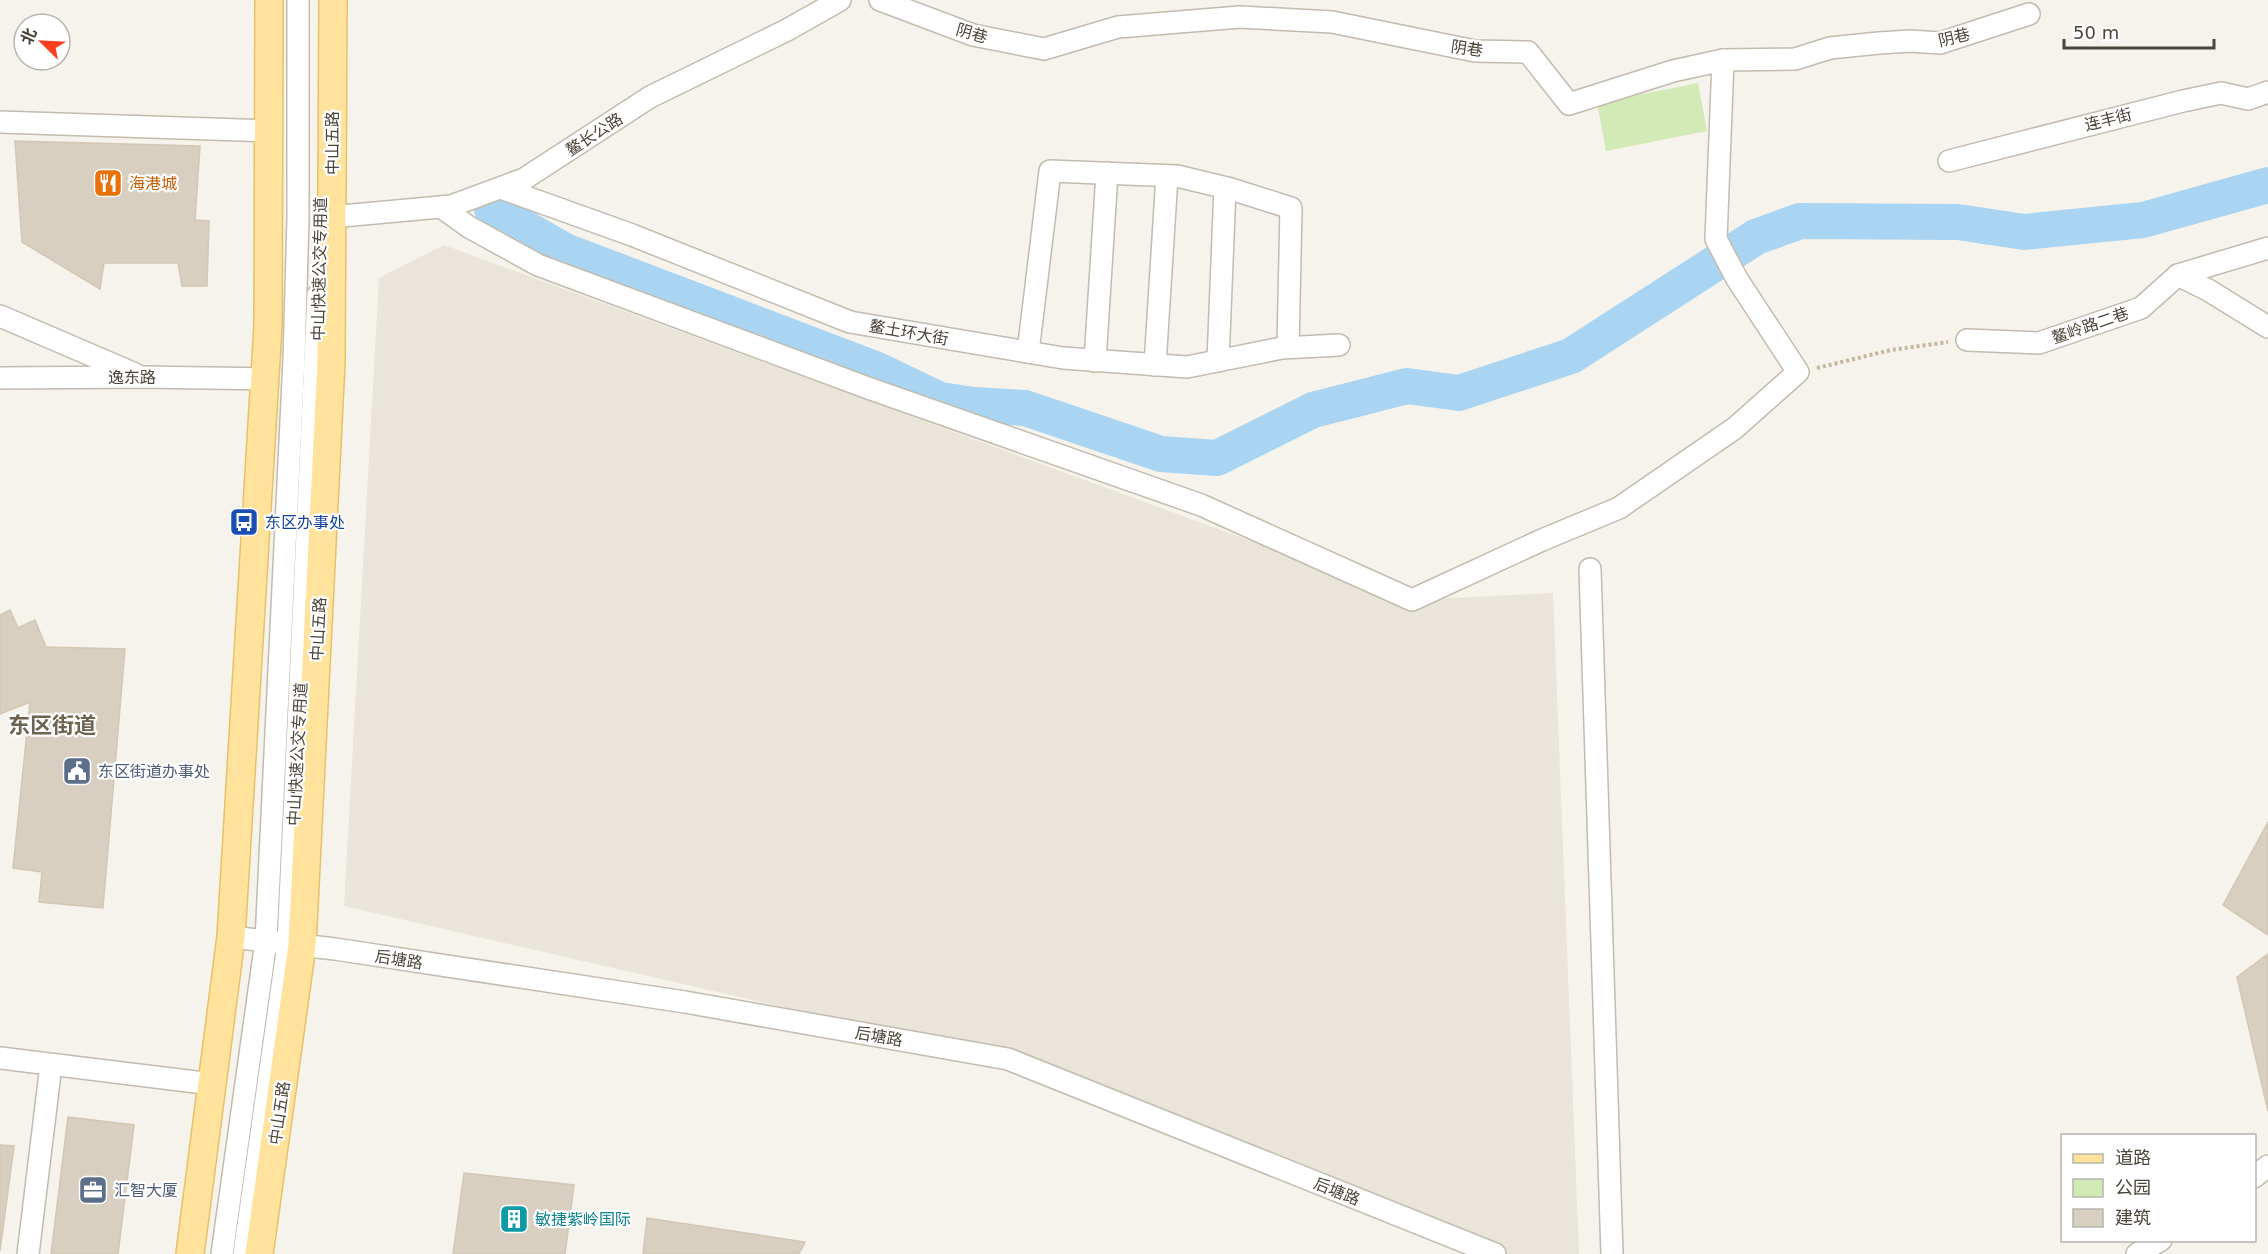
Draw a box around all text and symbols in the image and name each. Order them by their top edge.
north arrow [12,12,72,72]
scale bar [2064,12,2214,50]
street label: 阴巷 [954,20,990,47]
text: 50 m [2073,22,2119,43]
text: 北 [17,25,41,47]
street label: 阴巷 [1936,25,1972,50]
street label: 阴巷 [1450,37,1484,60]
street label: 连丰街 [2083,104,2134,135]
street label: 鳌长公路 [562,109,626,160]
street label: 中山五路 [323,111,342,175]
restaurant icon: 海港城 [92,167,124,199]
place label: 海港城 [129,174,177,193]
street label: 中山快速公交专用道 [309,197,330,341]
street label: 鳌岭路二巷 [2049,303,2131,347]
street label: 鳌土环大街 [868,316,950,349]
street label: 逸东路 [108,368,156,387]
bus stop icon: 东区办事处 [228,506,260,538]
place label: 东区办事处 [265,513,345,532]
street label: 中山五路 [307,597,330,661]
street label: 中山快速公交专用道 [284,682,311,826]
district label: 东区街道 [8,713,96,738]
public building icon: 东区街道办事处 [61,755,93,787]
place label: 东区街道办事处 [98,762,210,781]
street label: 后塘路 [374,946,424,973]
street label: 后塘路 [854,1023,904,1050]
street label: 中山五路 [266,1080,293,1146]
legend [2061,1134,2256,1242]
text: 道路 [2115,1147,2151,1168]
office icon: 汇智大厦 [77,1174,109,1206]
street label: 后塘路 [1311,1174,1363,1209]
text: 公园 [2115,1177,2151,1198]
place label: 汇智大厦 [114,1181,178,1200]
building icon: 敏捷紫岭国际 [498,1203,530,1235]
text: 建筑 [2115,1207,2151,1228]
place label: 敏捷紫岭国际 [535,1210,631,1229]

